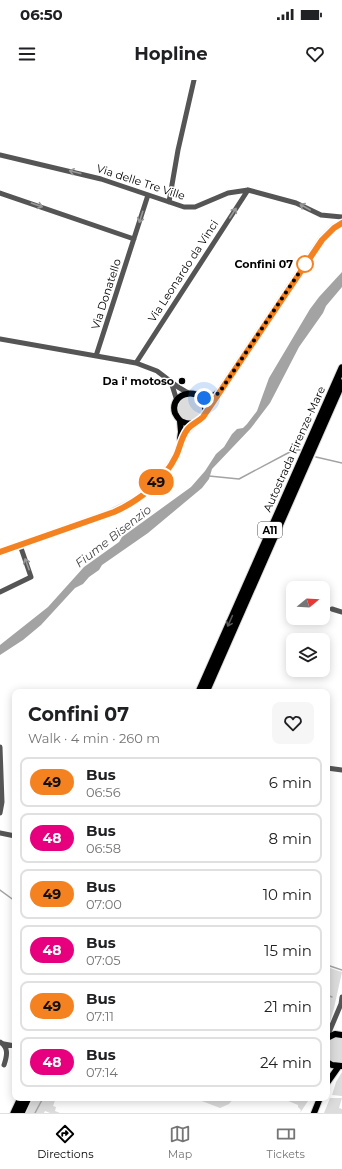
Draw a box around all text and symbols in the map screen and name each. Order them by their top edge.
text: 06:50 [20,5,63,24]
icon: menu [16,43,38,65]
text: Hopline [134,43,208,65]
icon: heart [304,43,326,65]
street label: Via delle Tre Ville [95,161,187,203]
one-way arrow [68,168,81,175]
one-way arrow [31,201,43,209]
one-way arrow [299,203,311,211]
one-way arrow [229,208,237,219]
one-way arrow [137,210,144,223]
street label: Via Leonardo da Vinci [145,217,221,325]
marker: Confini 07 [296,255,314,273]
street label: Via Donatello [88,257,124,331]
place label: Confini 07 [235,257,293,271]
place label: Da i' motoso [102,374,174,388]
marker: Da i' motoso [177,376,187,386]
street label: Autostrada Firenze-Mare [260,384,328,514]
your location [194,388,214,408]
line badge: 49 [138,469,174,495]
text: 49 [147,473,165,491]
water label: Fiume Bisenzio [72,501,154,570]
road number: A11 [258,522,282,538]
one-way arrow [23,557,30,570]
north arrow [286,581,330,625]
map controls [286,581,330,677]
one-way arrow [226,615,233,627]
button: layers [286,633,330,677]
button: heart [272,702,314,744]
text: Confini 07 [28,703,129,726]
text: Walk · 4 min · 260 m [28,730,160,746]
text: Bus [86,765,116,784]
text: 49 [43,773,61,791]
text: 6 min [269,773,312,792]
text: 06:56 [86,784,121,800]
text: Bus [86,821,116,840]
text: 48 [42,829,62,847]
text: 8 min [268,829,312,848]
text: 06:58 [86,840,121,856]
text: Bus [86,877,116,896]
text: 49 [43,885,61,903]
text: 10 min [263,885,312,904]
text: 07:00 [86,896,122,912]
text: Bus [86,933,116,952]
text: 48 [42,941,62,959]
text: 15 min [264,941,312,960]
text: 07:05 [86,952,121,968]
text: Bus [86,989,116,1008]
text: 49 [43,997,61,1015]
text: 21 min [264,997,312,1016]
text: 07:11 [86,1008,114,1024]
text: Bus [86,1045,116,1064]
text: 48 [42,1053,62,1071]
text: 24 min [260,1053,312,1072]
text: 07:14 [86,1064,118,1080]
tab: Directions [37,1123,94,1161]
tab: Map [168,1123,192,1161]
tab: Tickets [267,1123,305,1161]

